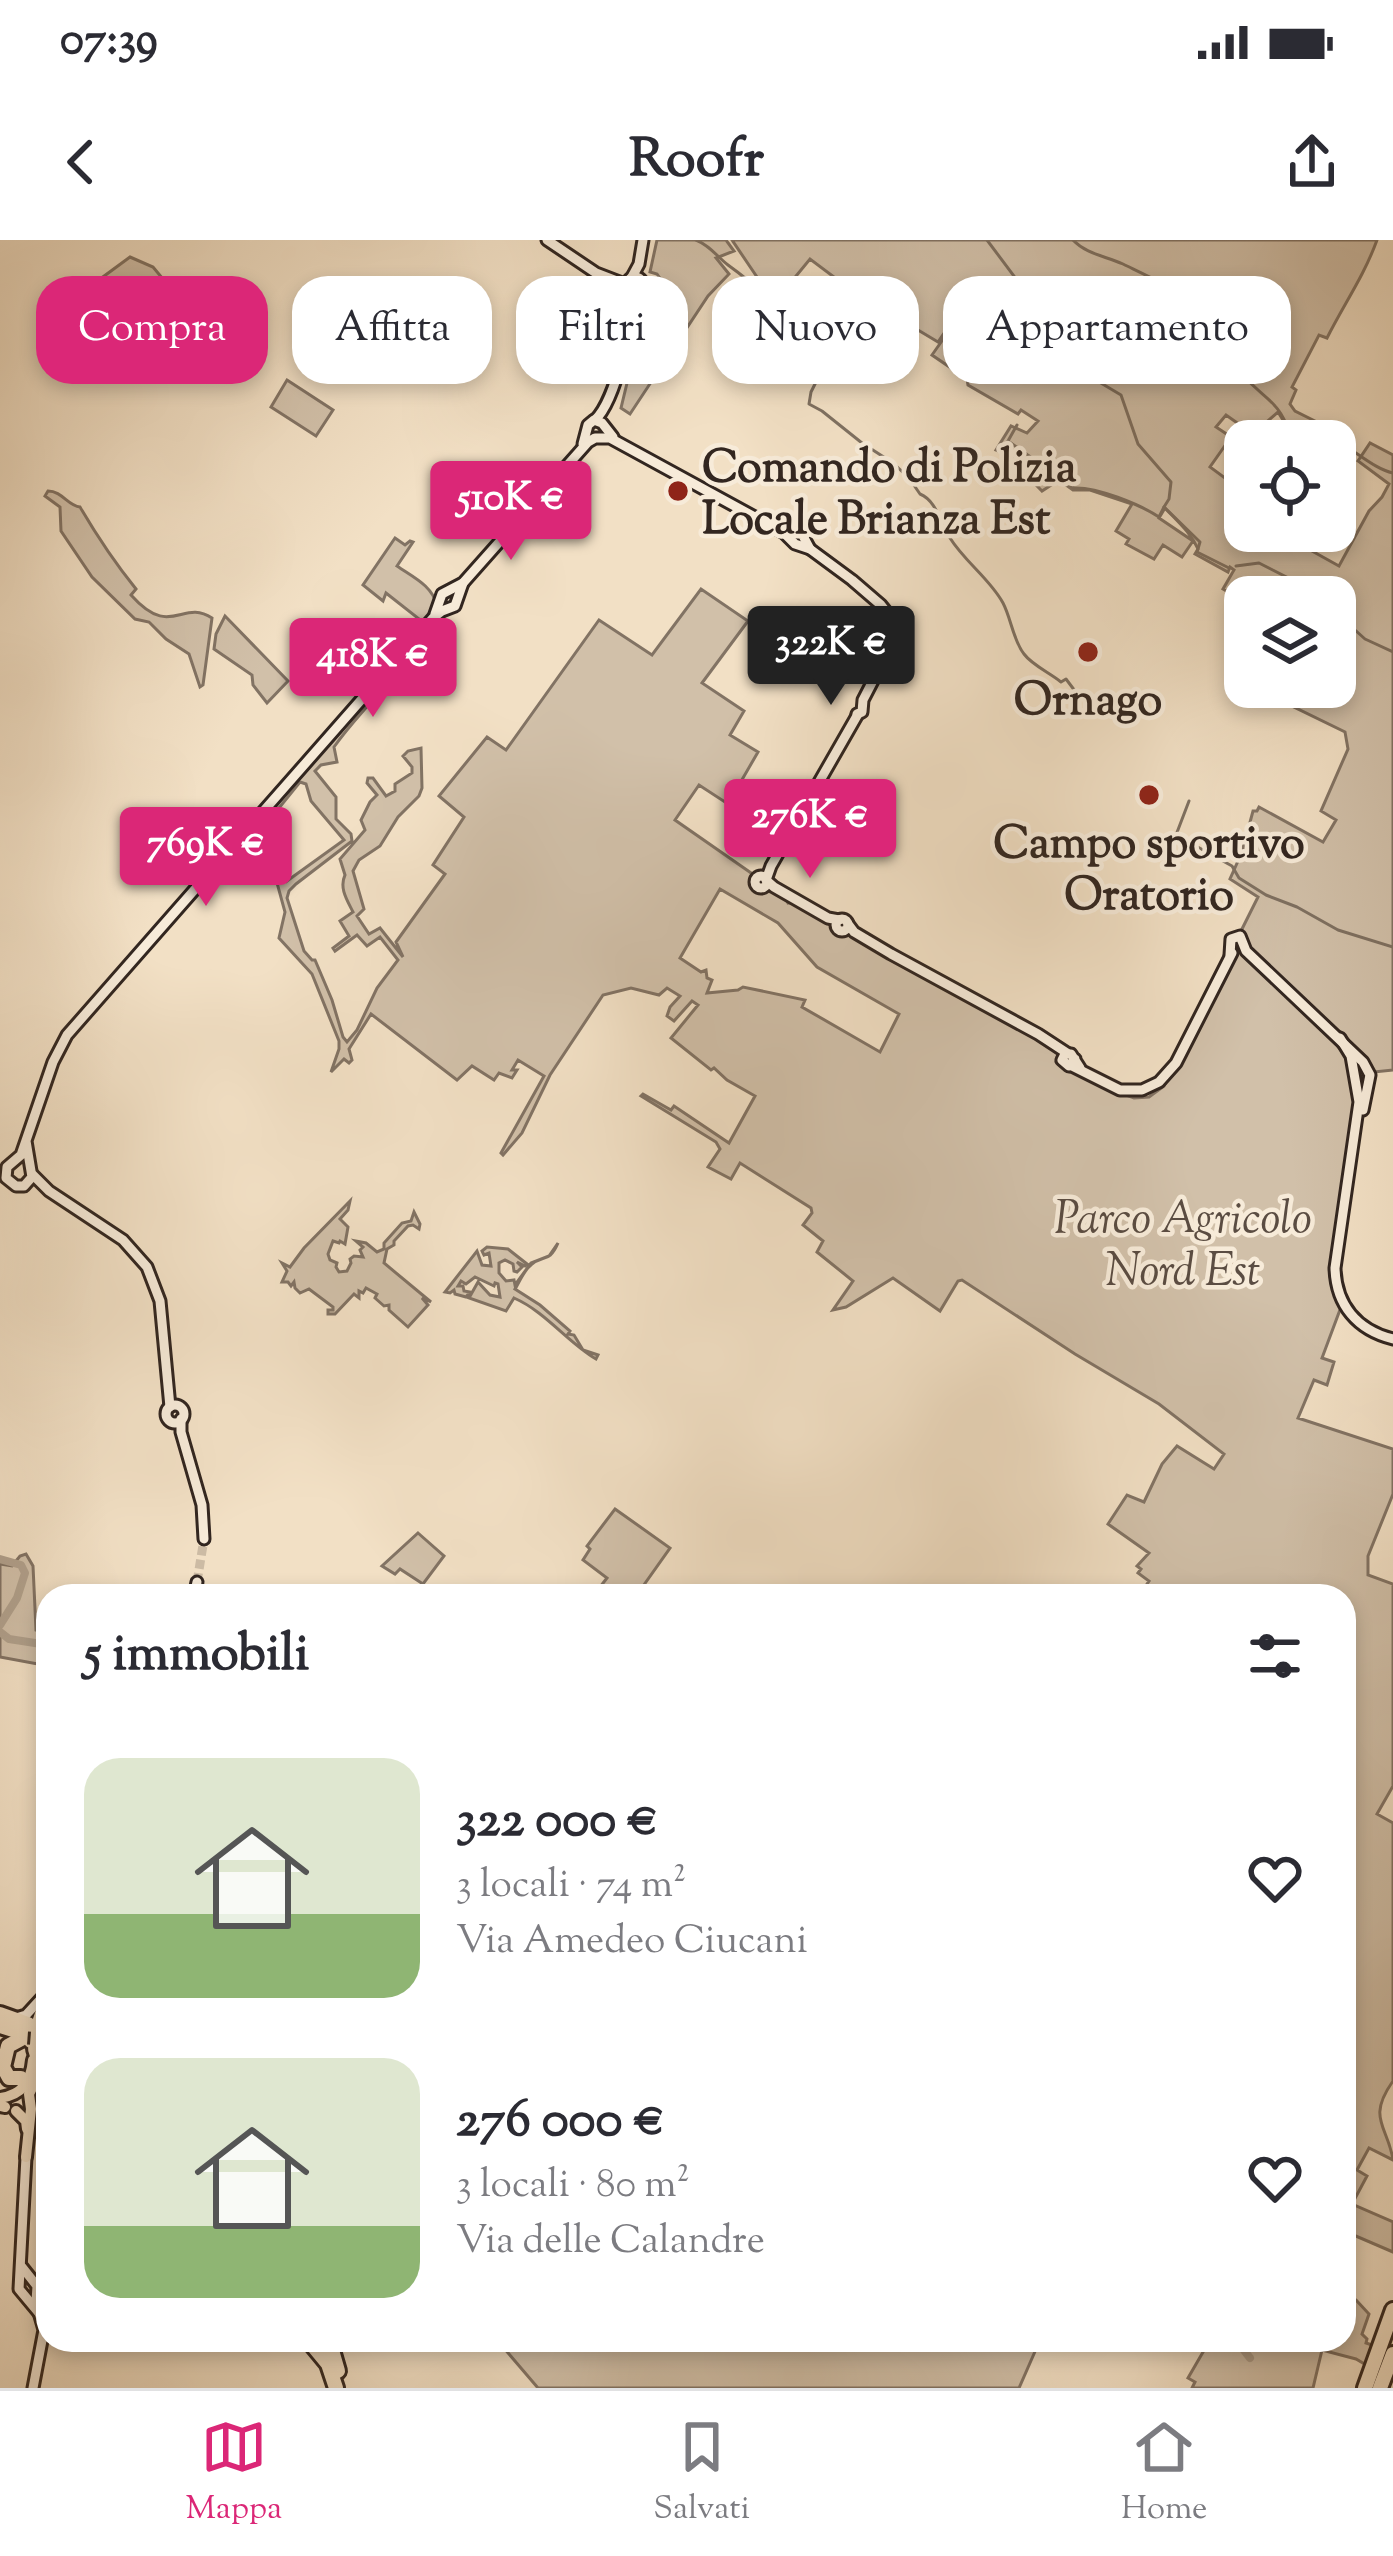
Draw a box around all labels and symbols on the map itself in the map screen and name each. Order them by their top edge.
place label: Comando di Polizia Locale Brianza Est [702,438,1077,555]
pin: 510K € [413,461,609,563]
marker: Comando di Polizia Locale Brianza Est [665,478,691,504]
pin: 322K € [733,606,929,708]
pin: 418K € [275,618,471,720]
marker: Ornago [1075,639,1101,665]
place label: Ornago [1014,671,1162,736]
pin: 276K € [712,779,908,881]
marker: Campo sportivo Oratorio [1136,782,1162,808]
pin: 769K € [108,807,304,909]
place label: Campo sportivo Oratorio [993,814,1305,931]
park label: Parco Agricolo Nord Est [1054,1189,1312,1306]

